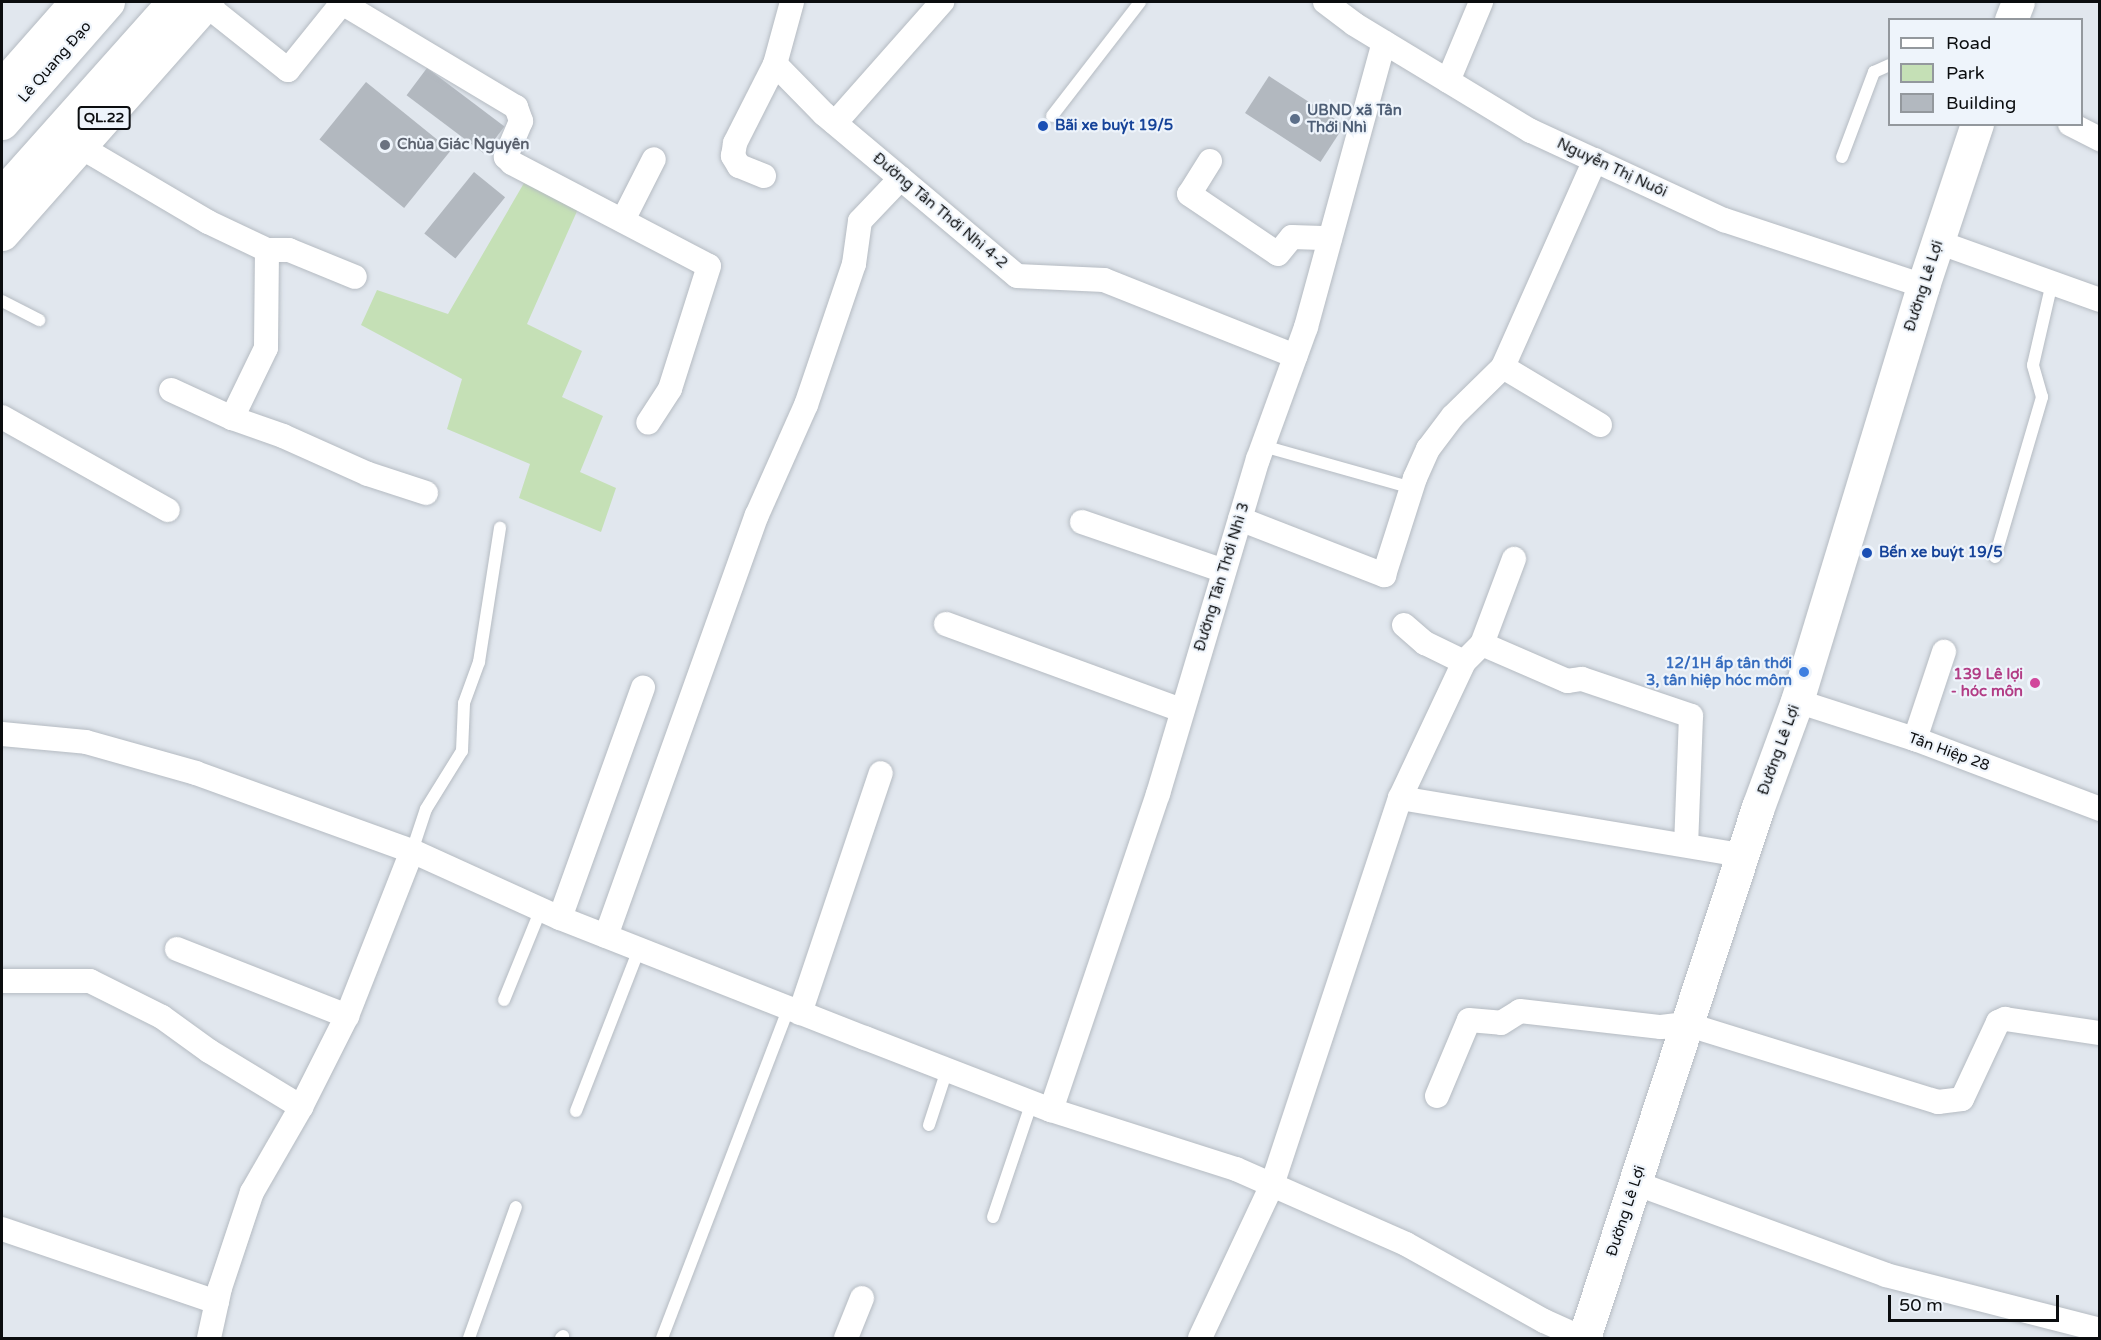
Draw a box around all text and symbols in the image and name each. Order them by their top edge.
street label: Lê Quang Đạo [15,18,95,106]
legend [1888,18,2083,126]
text: Road [1946,32,1991,54]
text: Park [1946,62,1984,84]
text: Building [1946,92,2016,114]
place label: UBND xã Tân Thới Nhì [1307,101,1402,136]
road number: QL.22 [77,107,131,129]
marker: UBND xã Tân Thới Nhì [1288,112,1302,126]
place label: Bãi xe buýt 19/5 [1055,117,1173,135]
marker: Bãi xe buýt 19/5 [1036,119,1050,133]
street label: Nguyễn Thị Nuôi [1554,135,1670,201]
place label: Chùa Giác Nguyên [397,136,529,154]
marker: Chùa Giác Nguyên [378,138,392,152]
street label: Đường Tân Thới Nhì 4-2 [869,149,1011,273]
street label: Đường Lê Lợi [1901,238,1947,334]
street label: Đường Tân Thới Nhì 3 [1191,500,1253,654]
place label: Bến xe buýt 19/5 [1879,544,2003,562]
marker: Bến xe buýt 19/5 [1860,546,1874,560]
place label: 12/1H ấp tân thới 3, tân hiệp hóc môm [1646,654,1792,689]
marker: 12/1H ấp tân thới 3, tân hiệp hóc môm [1797,665,1811,679]
place label: 139 Lê lợi - hóc môn [1951,665,2023,700]
marker: 139 Lê lợi - hóc môn [2028,676,2042,690]
street label: Đường Lê Lợi [1754,702,1804,798]
street label: Tân Hiệp 28 [1906,729,1992,775]
street label: Đường Lê Lợi [1603,1163,1649,1259]
scale bar [1891,1283,2062,1321]
text: 50 m [1899,1294,1943,1316]

